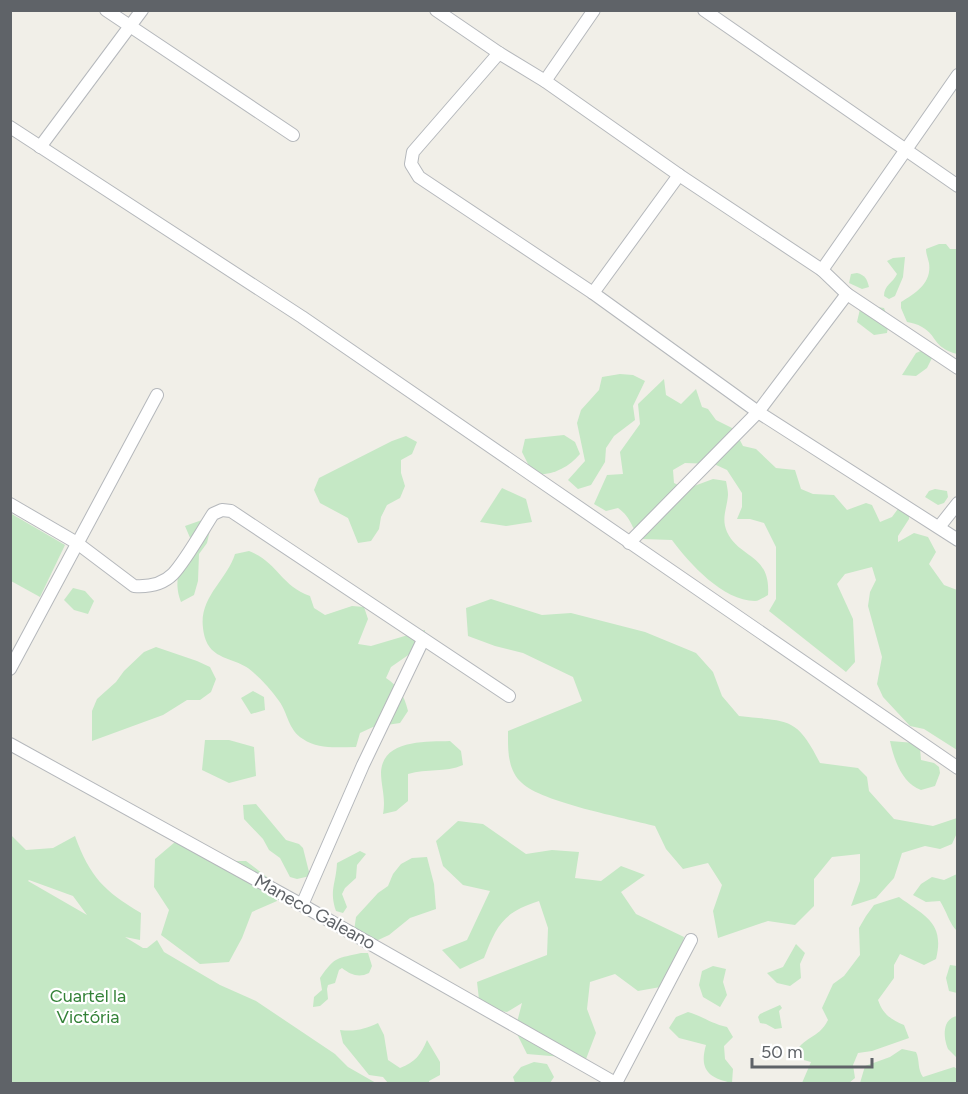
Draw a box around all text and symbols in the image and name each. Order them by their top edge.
street label: Maneco Galeano [251,870,379,954]
park label: Cuartel la Victória [50,985,126,1028]
scale bar [752,1031,872,1069]
text: 50 m [761,1041,803,1063]

